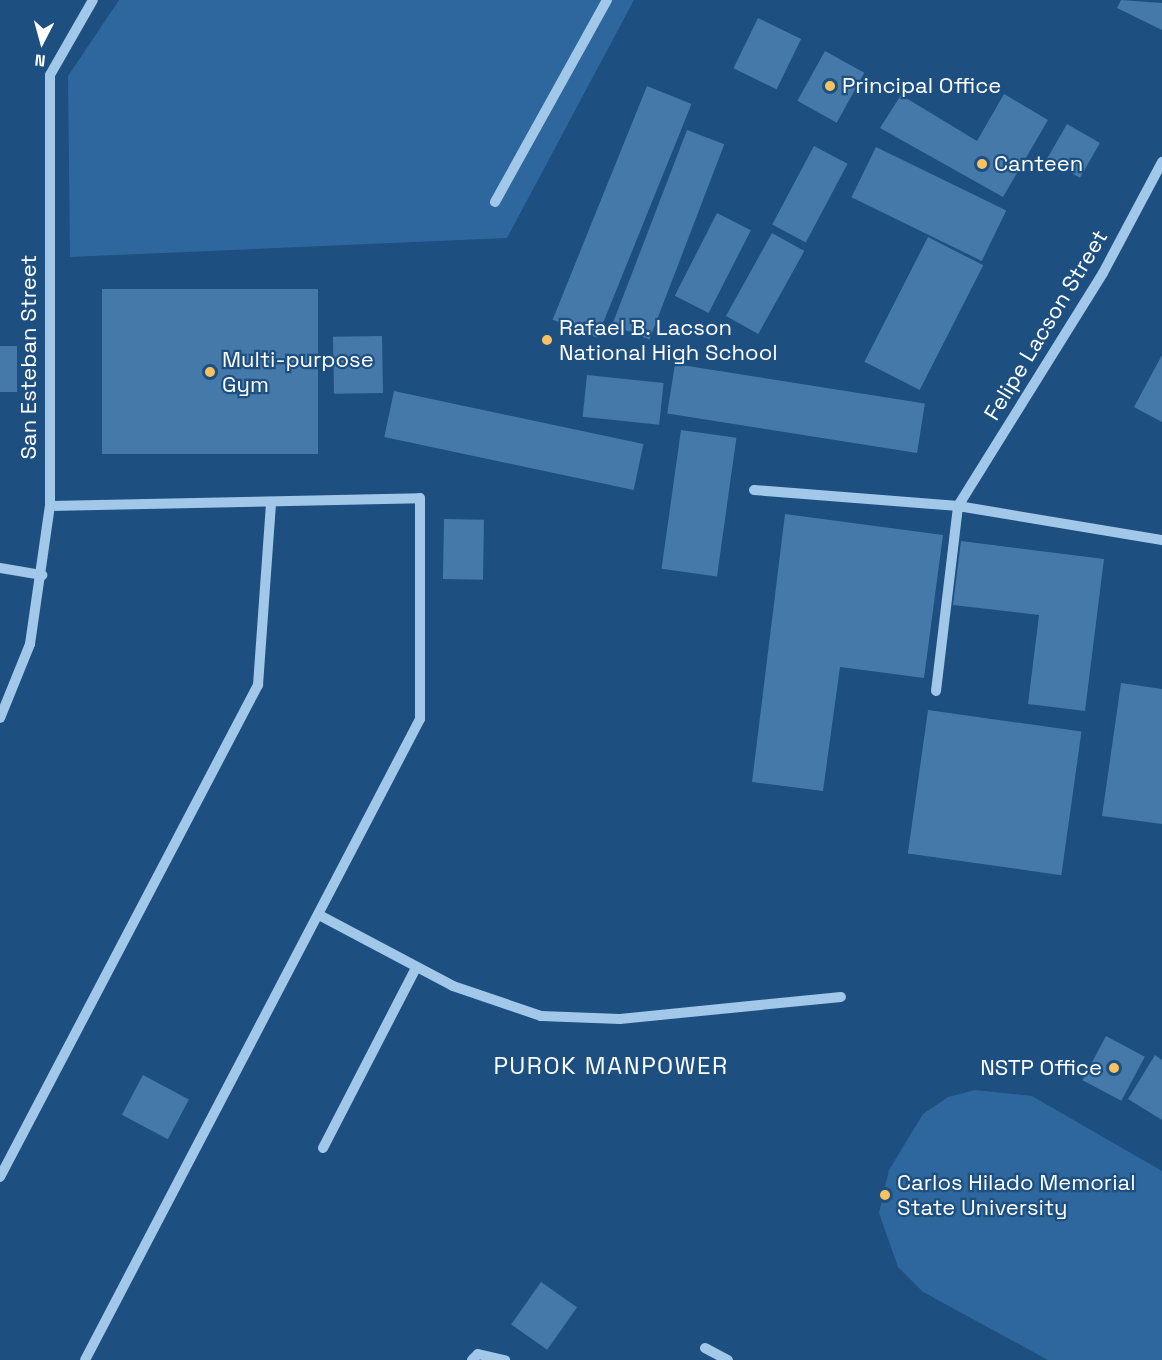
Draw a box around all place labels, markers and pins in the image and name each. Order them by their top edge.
place label: Principal Office [842,73,1001,99]
marker: Principal Office [823,79,837,93]
place label: Canteen [994,151,1083,177]
marker: Canteen [975,157,989,171]
place label: Rafael B. Lacson National High School [559,314,778,366]
marker: Rafael B. Lacson National High School [540,333,554,347]
place label: Multi-purpose Gym [222,346,374,398]
marker: Multi-purpose Gym [203,365,217,379]
place label: NSTP Office [980,1055,1102,1081]
marker: NSTP Office [1107,1061,1121,1075]
place label: Carlos Hilado Memorial State University [897,1169,1136,1220]
marker: Carlos Hilado Memorial State University [878,1188,892,1202]

